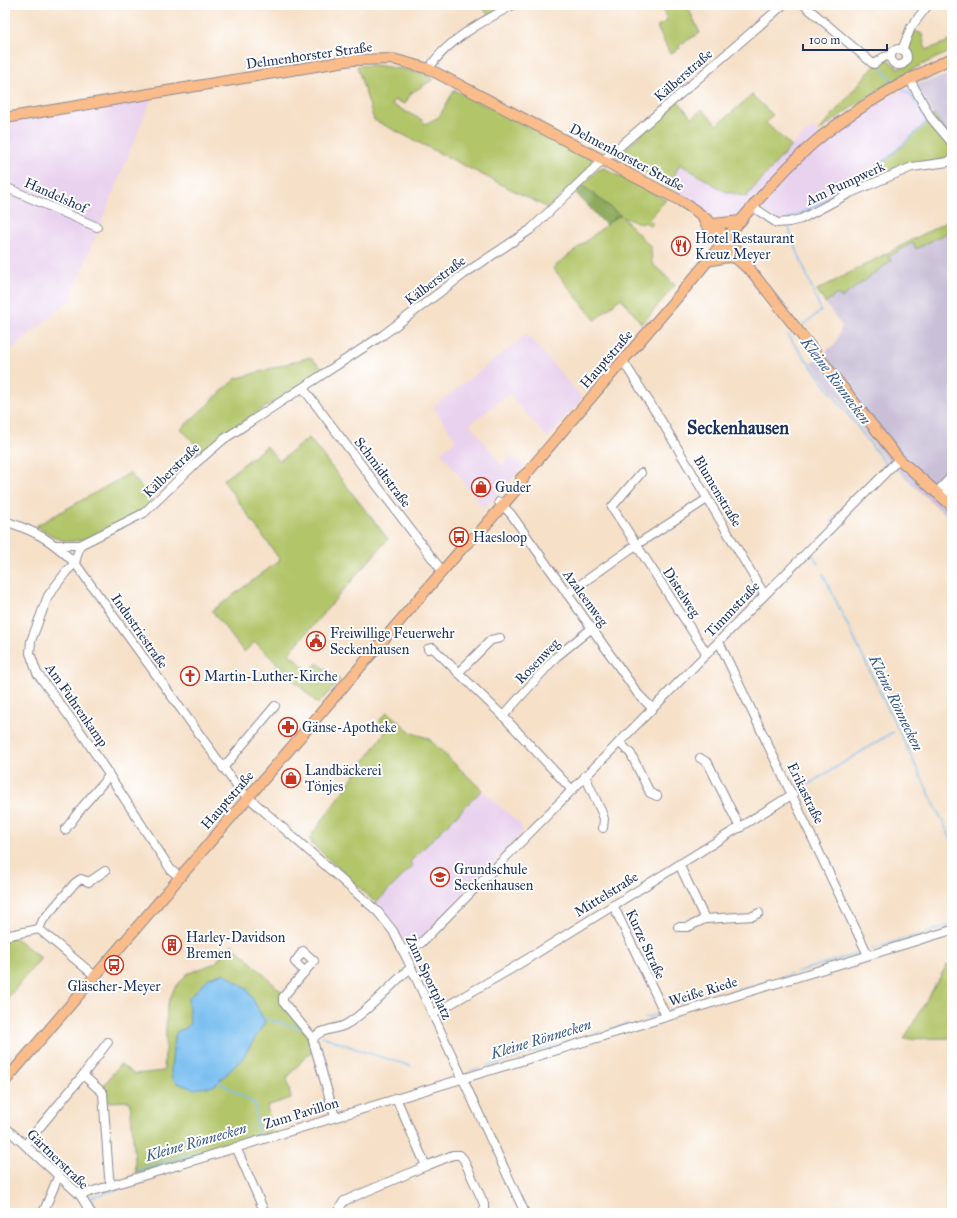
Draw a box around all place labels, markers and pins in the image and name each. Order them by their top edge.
place label: Hotel Restaurant Kreuz Meyer [695,230,794,263]
restaurant icon: Hotel Restaurant Kreuz Meyer [670,235,692,257]
shop icon: Guder [470,476,492,498]
place label: Guder [495,479,532,496]
bus stop icon: Haesloop [448,526,470,548]
place label: Haesloop [473,529,527,546]
place label: Freiwillige Feuerwehr Seckenhausen [330,625,455,658]
public building icon: Freiwillige Feuerwehr Seckenhausen [305,630,327,652]
church icon: Martin-Luther-Kirche [179,665,201,687]
place label: Martin-Luther-Kirche [204,668,338,685]
pharmacy icon: Gänse-Apotheke [277,716,299,738]
place label: Gänse-Apotheke [302,719,397,736]
place label: Landbäckerei Tönjes [305,762,382,795]
shop icon: Landbäckerei Tönjes [280,767,302,789]
place label: Grundschule Seckenhausen [454,861,534,894]
school or university icon: Grundschule Seckenhausen [429,866,451,888]
place label: Harley-Davidson Bremen [186,929,286,962]
building icon: Harley-Davidson Bremen [161,934,183,956]
bus stop icon: Gläscher-Meyer [103,954,125,976]
place label: Gläscher-Meyer [67,978,161,995]

